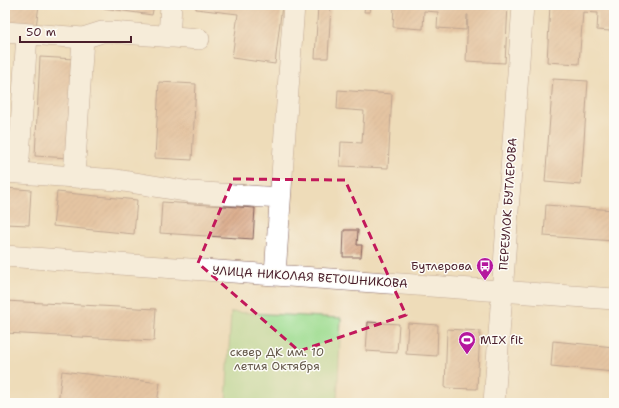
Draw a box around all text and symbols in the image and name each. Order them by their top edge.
scale bar [20,18,131,44]
text: 50 m [26,24,56,40]
street label: ПЕРЕУЛОК БУТЛЕРОВА [495,137,521,271]
bus stop icon: Бутлерова [475,256,495,281]
place label: Бутлерова [411,258,473,274]
street label: УЛИЦА НИКОЛАЯ ВЕТОШНИКОВА [212,262,409,292]
sports icon: MIX fit [457,330,477,355]
place label: MIX fit [480,332,523,348]
park label: сквер ДК им. 10 летия Октября [230,344,324,374]

